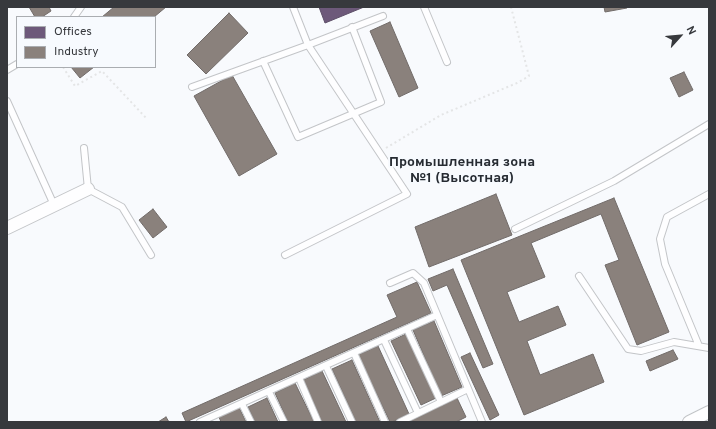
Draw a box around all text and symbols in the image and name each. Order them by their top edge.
legend [16,16,156,68]
north arrow [660,16,700,56]
text: Offices [54,24,92,40]
text: N [683,24,699,37]
text: Industry [54,44,99,60]
district label: Промышленная зона №1 (Высотная) [389,155,535,188]

